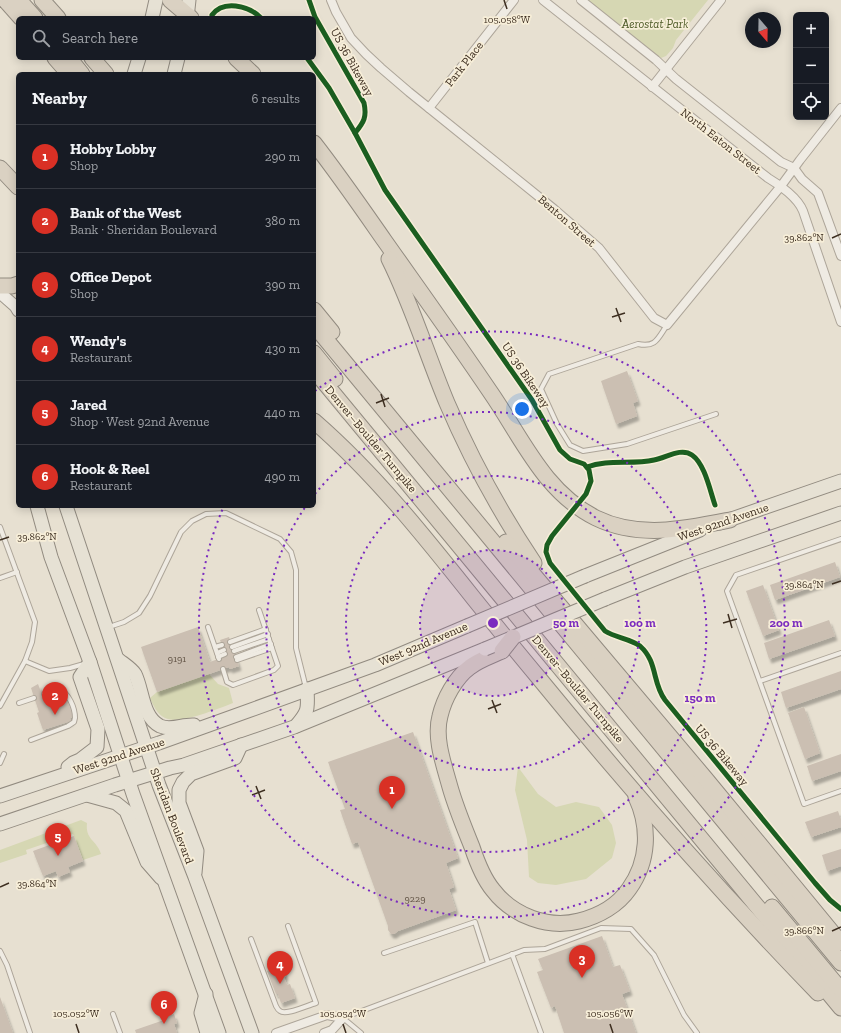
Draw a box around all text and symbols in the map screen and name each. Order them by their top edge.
north arrow [745,12,781,48]
map controls [793,12,829,120]
button: + [793,12,829,48]
text: 105.058°W [484,14,531,26]
search box [16,16,316,60]
park label: Aerostat Park [621,17,689,31]
street label: US 36 Bikeway [328,25,377,99]
icon: search [30,27,52,49]
text: Search here [62,29,138,47]
street label: Park Place [442,38,486,89]
button: − [793,48,829,84]
button: locate [793,84,829,120]
text: Nearby [32,88,87,108]
text: 6 results [252,91,300,106]
street label: North Eaton Street [678,105,764,177]
text: Hobby Lobby [70,140,156,158]
text: 1 [42,149,48,164]
text: 290 m [265,149,300,164]
text: Shop [70,158,98,173]
street label: Benton Street [535,192,599,250]
text: Bank of the West [70,204,181,222]
text: 2 [42,213,48,228]
text: 380 m [265,213,300,228]
text: Bank · Sheridan Boulevard [70,222,217,237]
text: 39.862°N [784,232,824,244]
text: Office Depot [70,268,151,286]
text: 3 [42,277,48,292]
text: 390 m [265,277,300,292]
text: Shop [70,286,98,301]
text: Wendy's [70,332,126,350]
street label: US 36 Bikeway [499,340,553,411]
text: 4 [41,341,49,356]
text: 430 m [265,341,300,356]
text: Restaurant [70,350,132,365]
street label: Denver–Boulder Turnpike [322,383,420,496]
text: Jared [70,396,107,414]
your location [512,399,532,419]
text: 5 [42,405,48,420]
text: 440 m [264,405,300,420]
text: Shop · West 92nd Avenue [70,414,209,429]
text: Hook & Reel [70,460,150,478]
text: 6 [42,469,48,484]
text: 490 m [264,469,300,484]
text: Restaurant [70,478,132,493]
street label: West 92nd Avenue [676,500,771,544]
text: 39.862°N [17,531,57,543]
text: 39.864°N [784,579,824,591]
centre of rings [486,616,500,630]
text: 50 m [553,616,579,630]
text: 100 m [624,616,656,630]
text: 200 m [769,616,803,630]
street label: West 92nd Avenue [376,619,470,669]
street label: Denver–Boulder Turnpike [529,633,627,746]
house number: 9191 [168,653,186,665]
pin: 2 [42,682,68,715]
text: 150 m [685,691,716,705]
street label: US 36 Bikeway [692,721,752,789]
street label: West 92nd Avenue [72,735,167,777]
street label: Sheridan Boulevard [147,766,197,866]
pin: 1 [379,776,405,809]
pin: 5 [45,823,71,856]
text: 39.864°N [17,878,57,890]
house number: 9229 [405,893,425,905]
text: 39.866°N [784,925,824,937]
pin: 3 [569,945,595,978]
pin: 4 [267,951,293,984]
pin: 6 [151,991,177,1024]
text: 105.052°W [53,1008,100,1020]
text: 105.054°W [320,1008,367,1020]
text: 105.056°W [587,1008,634,1020]

